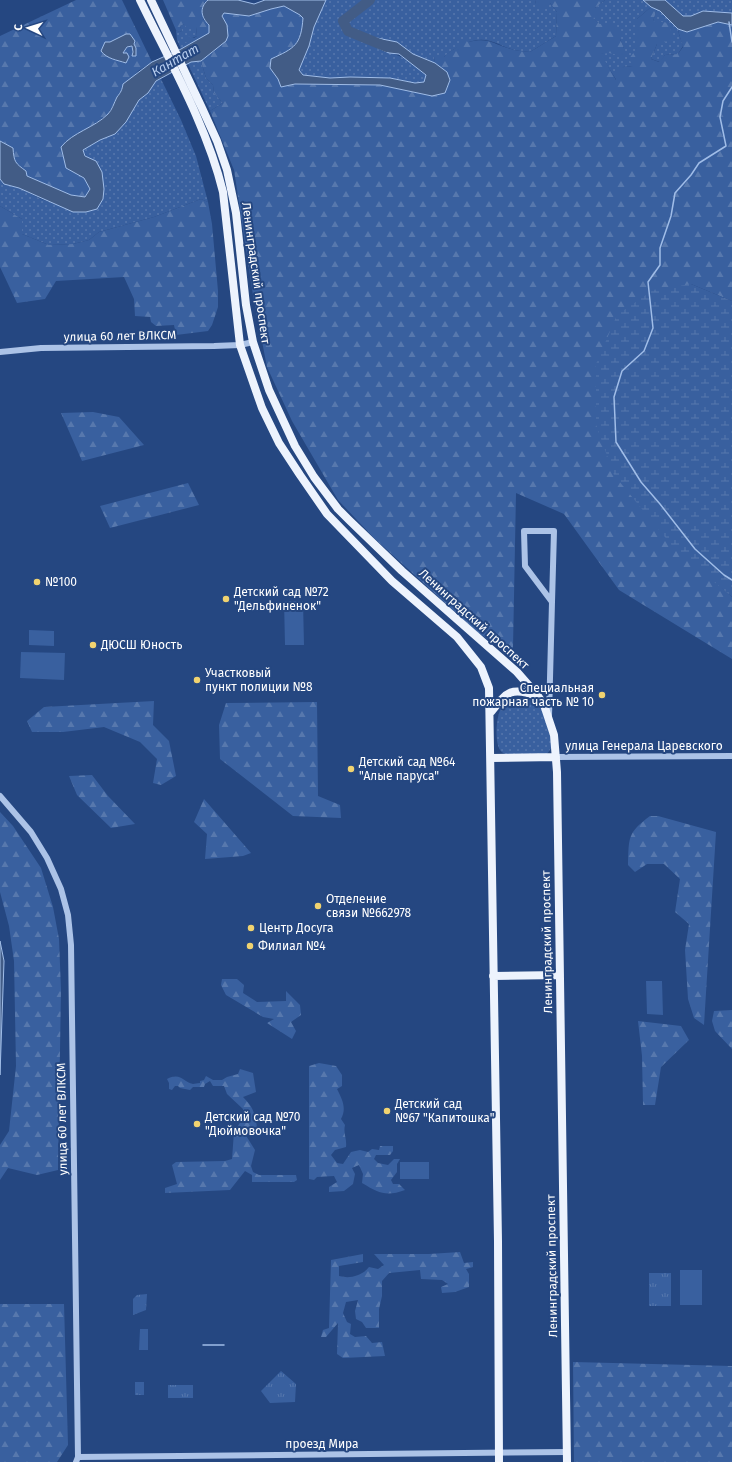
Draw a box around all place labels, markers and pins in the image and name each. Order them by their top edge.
place label: №100 [45,575,77,589]
marker: №100 [32,577,42,587]
place label: Детский сад №72 "Дельфиненок" [233,585,329,613]
marker: Детский сад №72 "Дельфиненок" [221,594,231,604]
place label: ДЮСШ Юность [100,638,182,652]
marker: ДЮСШ Юность [88,640,98,650]
place label: Участковый пункт полиции №8 [205,666,313,694]
marker: Участковый пункт полиции №8 [192,675,202,685]
place label: Специальная пожарная часть № 10 [472,681,594,709]
marker: Специальная пожарная часть № 10 [597,690,607,700]
place label: Детский сад №64 "Алые паруса" [358,755,456,783]
marker: Детский сад №64 "Алые паруса" [346,764,356,774]
place label: Отделение связи №662978 [326,892,412,920]
marker: Отделение связи №662978 [313,901,323,911]
place label: Центр Досуга [259,921,334,935]
marker: Центр Досуга [246,923,256,933]
place label: Филиал №4 [258,939,326,953]
marker: Филиал №4 [245,941,255,951]
place label: Детский сад №67 "Капитошка" [394,1097,495,1125]
marker: Детский сад №67 "Капитошка" [382,1106,392,1116]
place label: Детский сад №70 "Дюймовочка" [204,1110,301,1138]
marker: Детский сад №70 "Дюймовочка" [192,1119,202,1129]

